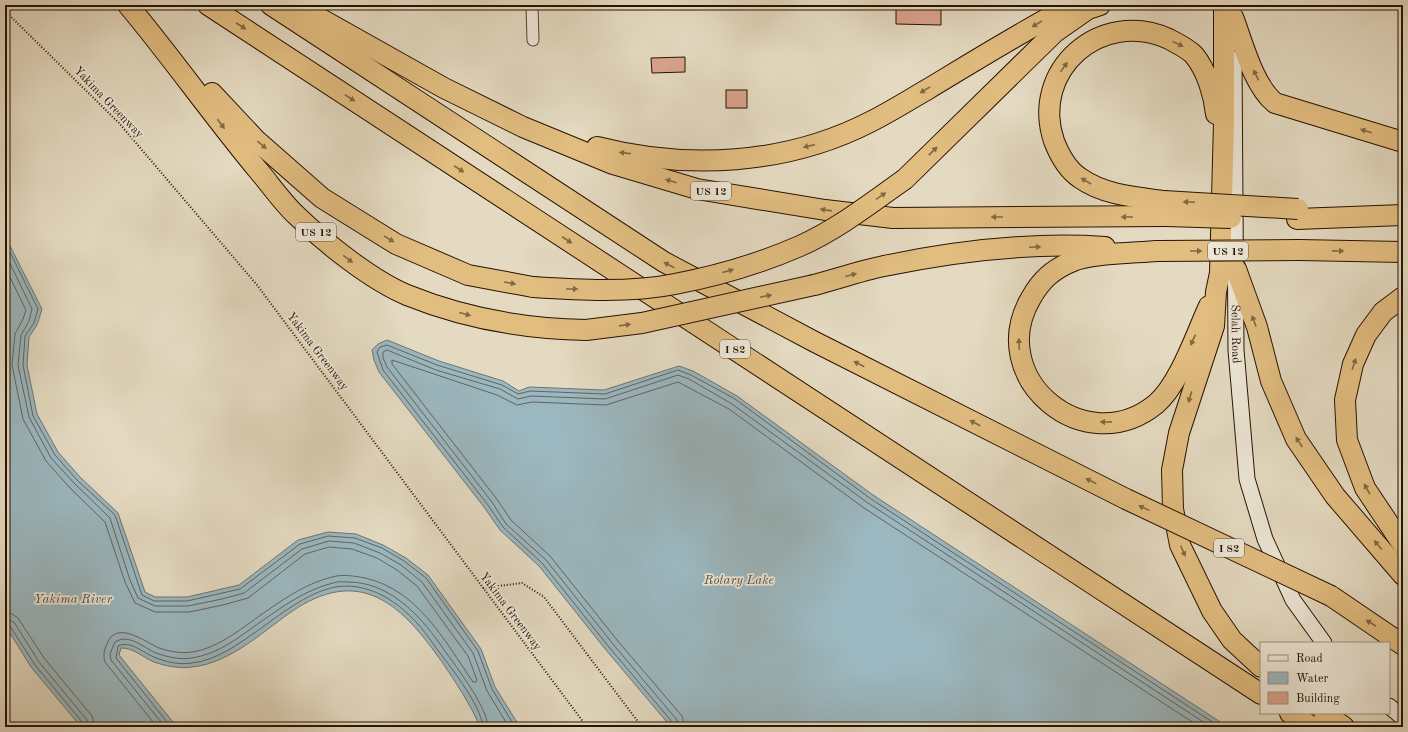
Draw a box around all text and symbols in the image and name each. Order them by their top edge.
one-way arrow [1031,20,1043,27]
one-way arrow [235,23,247,30]
one-way arrow [1173,41,1184,47]
one-way arrow [1060,62,1068,73]
street label: Yakima Greenway [71,65,146,141]
one-way arrow [1253,69,1259,80]
one-way arrow [919,86,931,93]
one-way arrow [344,94,356,101]
one-way arrow [217,119,225,129]
one-way arrow [1359,128,1371,134]
one-way arrow [257,141,267,150]
one-way arrow [803,144,815,150]
one-way arrow [928,146,938,156]
one-way arrow [619,150,631,156]
one-way arrow [453,165,464,173]
one-way arrow [664,178,676,184]
one-way arrow [1080,178,1092,185]
road number: US 12 [691,182,731,200]
one-way arrow [876,192,886,200]
one-way arrow [1183,199,1195,206]
one-way arrow [820,207,832,213]
one-way arrow [991,214,1003,221]
one-way arrow [1120,214,1133,220]
road number: US 12 [296,223,336,241]
one-way arrow [384,235,394,243]
one-way arrow [562,236,572,244]
road number: US 12 [1208,242,1248,260]
one-way arrow [1029,244,1042,250]
one-way arrow [1190,248,1203,254]
one-way arrow [1332,248,1345,254]
one-way arrow [343,254,354,263]
one-way arrow [663,262,675,269]
one-way arrow [721,267,734,273]
one-way arrow [845,272,857,278]
one-way arrow [504,280,516,286]
one-way arrow [566,286,579,292]
one-way arrow [760,292,772,298]
street label: Selah Road [1229,305,1242,364]
street label: Yakima Greenway [284,310,351,393]
one-way arrow [459,311,471,317]
one-way arrow [1251,314,1257,326]
one-way arrow [619,322,631,328]
one-way arrow [1190,334,1196,345]
one-way arrow [1016,338,1023,350]
road number: I 82 [720,340,750,358]
one-way arrow [1351,358,1357,370]
one-way arrow [853,361,865,367]
one-way arrow [1187,391,1193,403]
one-way arrow [1100,419,1112,426]
one-way arrow [969,420,981,426]
one-way arrow [1295,436,1302,448]
one-way arrow [1085,478,1097,485]
one-way arrow [1363,483,1370,495]
one-way arrow [1139,505,1150,511]
road number: I 82 [1214,539,1244,557]
one-way arrow [1373,540,1382,551]
one-way arrow [1181,546,1187,558]
street label: Yakima Greenway [477,570,544,653]
water label: Rotary Lake [703,574,774,587]
water label: Yakima River [34,593,112,606]
one-way arrow [1366,619,1376,627]
legend [1260,642,1390,714]
text: Road [1296,653,1323,665]
text: Water [1296,673,1329,685]
text: Building [1296,693,1340,705]

